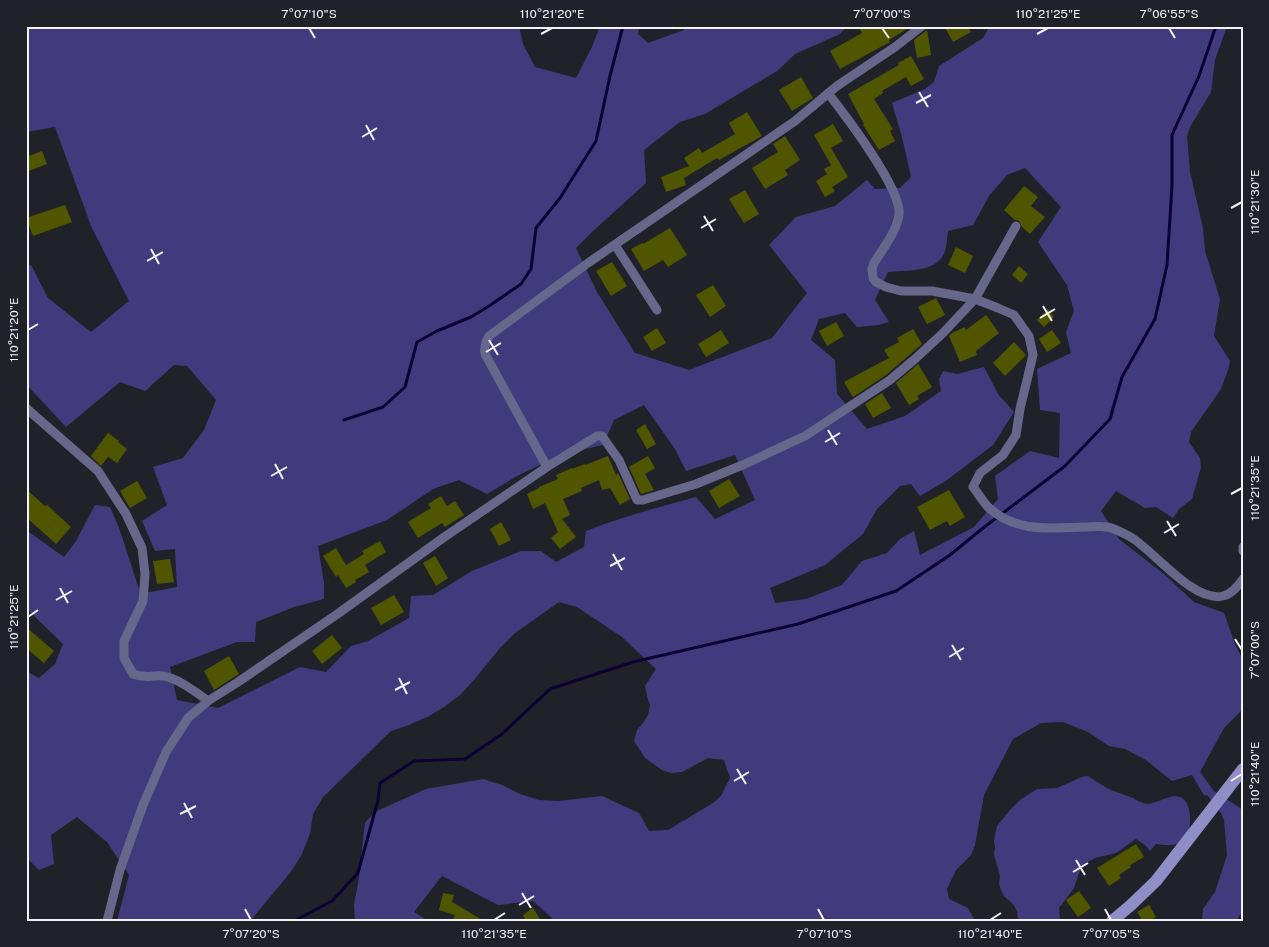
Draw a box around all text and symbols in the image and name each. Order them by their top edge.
text: 7°07'10"S [281,7,337,21]
text: 110°21'20"E [520,7,584,21]
text: 7°07'00"S [853,7,911,21]
text: 110°21'25"E [1015,7,1081,21]
text: 7°06'55"S [1140,7,1199,21]
text: 110°21'30"E [1248,169,1262,235]
text: 110°21'20"E [7,298,21,362]
text: 110°21'35"E [1248,455,1262,521]
text: 110°21'25"E [7,584,21,650]
text: 7°07'00"S [1248,621,1262,679]
text: 110°21'40"E [1248,741,1262,807]
text: 7°07'20"S [222,927,280,941]
text: 110°21'35"E [461,927,527,941]
text: 7°07'10"S [796,927,852,941]
text: 110°21'40"E [957,927,1023,941]
text: 7°07'05"S [1082,927,1140,941]

